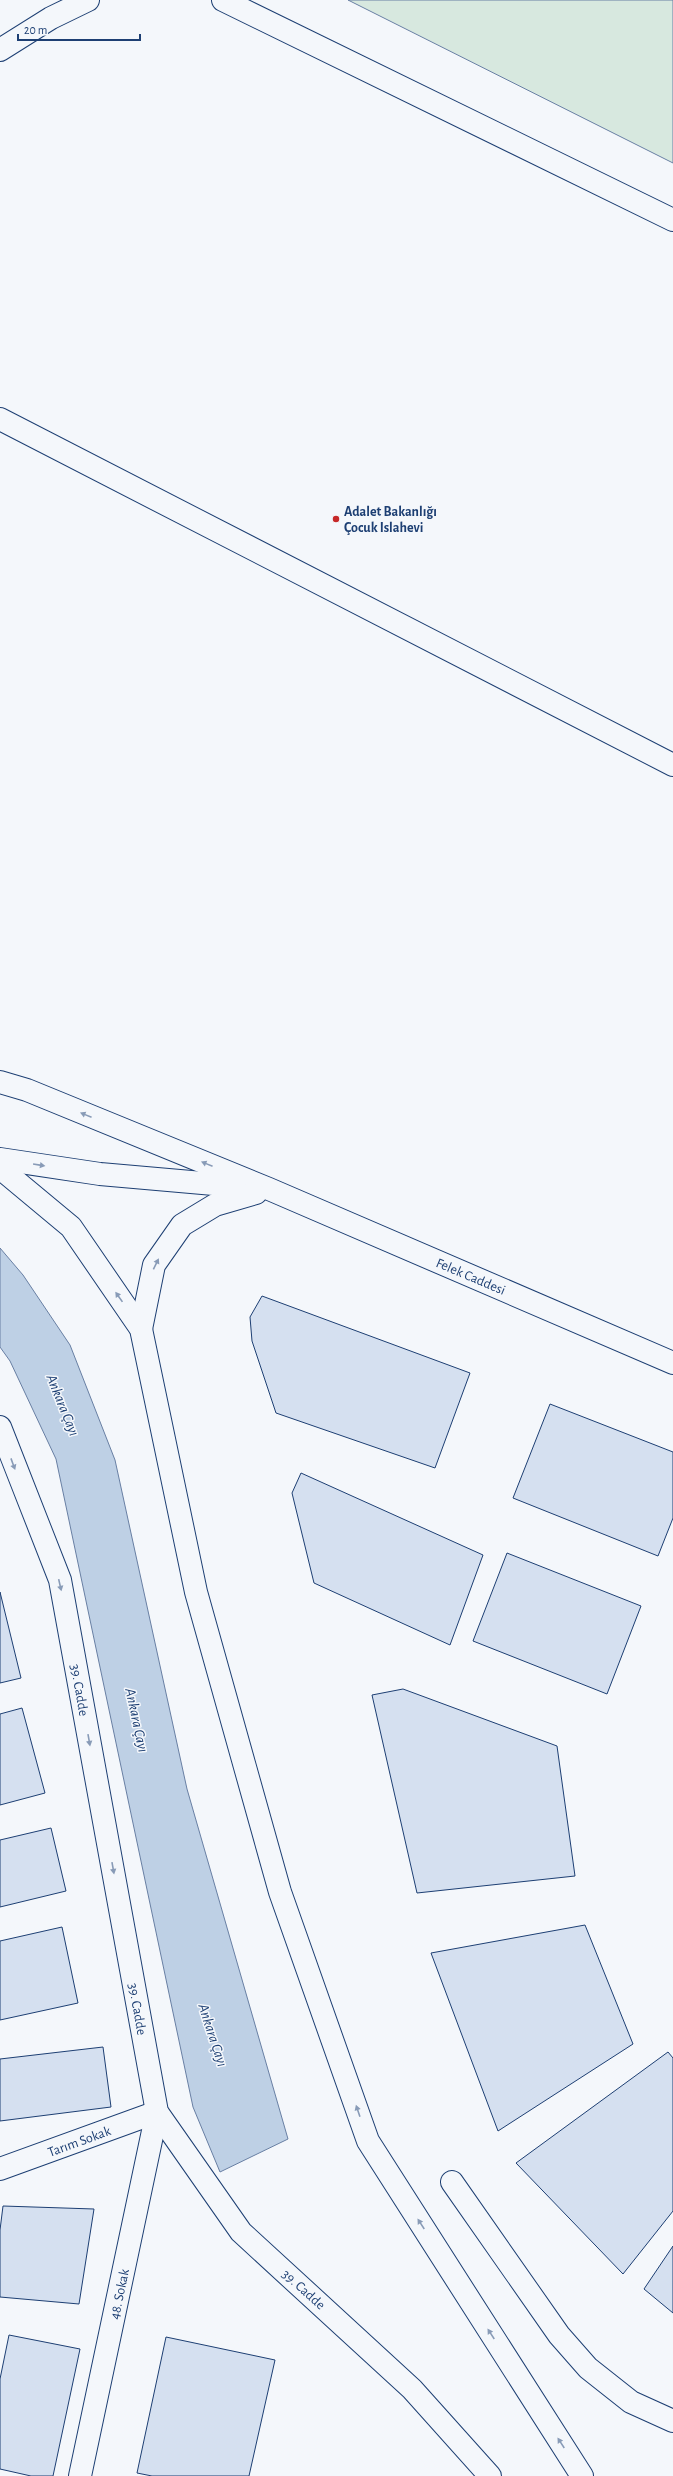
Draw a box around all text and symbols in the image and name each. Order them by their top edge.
scale bar [18,16,140,42]
text: 20 m [24,24,47,36]
place label: Adalet Bakanlığı Çocuk Islahevi [344,505,437,535]
marker: Adalet Bakanlığı Çocuk Islahevi [331,514,341,524]
one-way arrow [80,1111,92,1117]
one-way arrow [200,1160,212,1166]
one-way arrow [32,1162,45,1168]
street label: Felek Caddesi [434,1256,507,1298]
one-way arrow [153,1258,159,1270]
one-way arrow [115,1292,123,1302]
water label: Ankara Çayı [43,1371,82,1438]
one-way arrow [10,1458,16,1470]
one-way arrow [58,1578,64,1591]
street label: 39. Cadde [68,1663,90,1717]
water label: Ankara Çayı [122,1686,151,1754]
one-way arrow [86,1734,92,1746]
one-way arrow [110,1862,116,1874]
street label: 39. Cadde [126,1982,148,2036]
water label: Ankara Çayı [195,2001,230,2068]
one-way arrow [354,2105,360,2117]
street label: Tarım Sokak [46,2124,113,2160]
one-way arrow [417,2219,425,2229]
street label: 48. Sokak [108,2267,132,2321]
street label: 39. Cadde [279,2267,328,2313]
one-way arrow [487,2328,495,2339]
one-way arrow [557,2438,565,2448]

